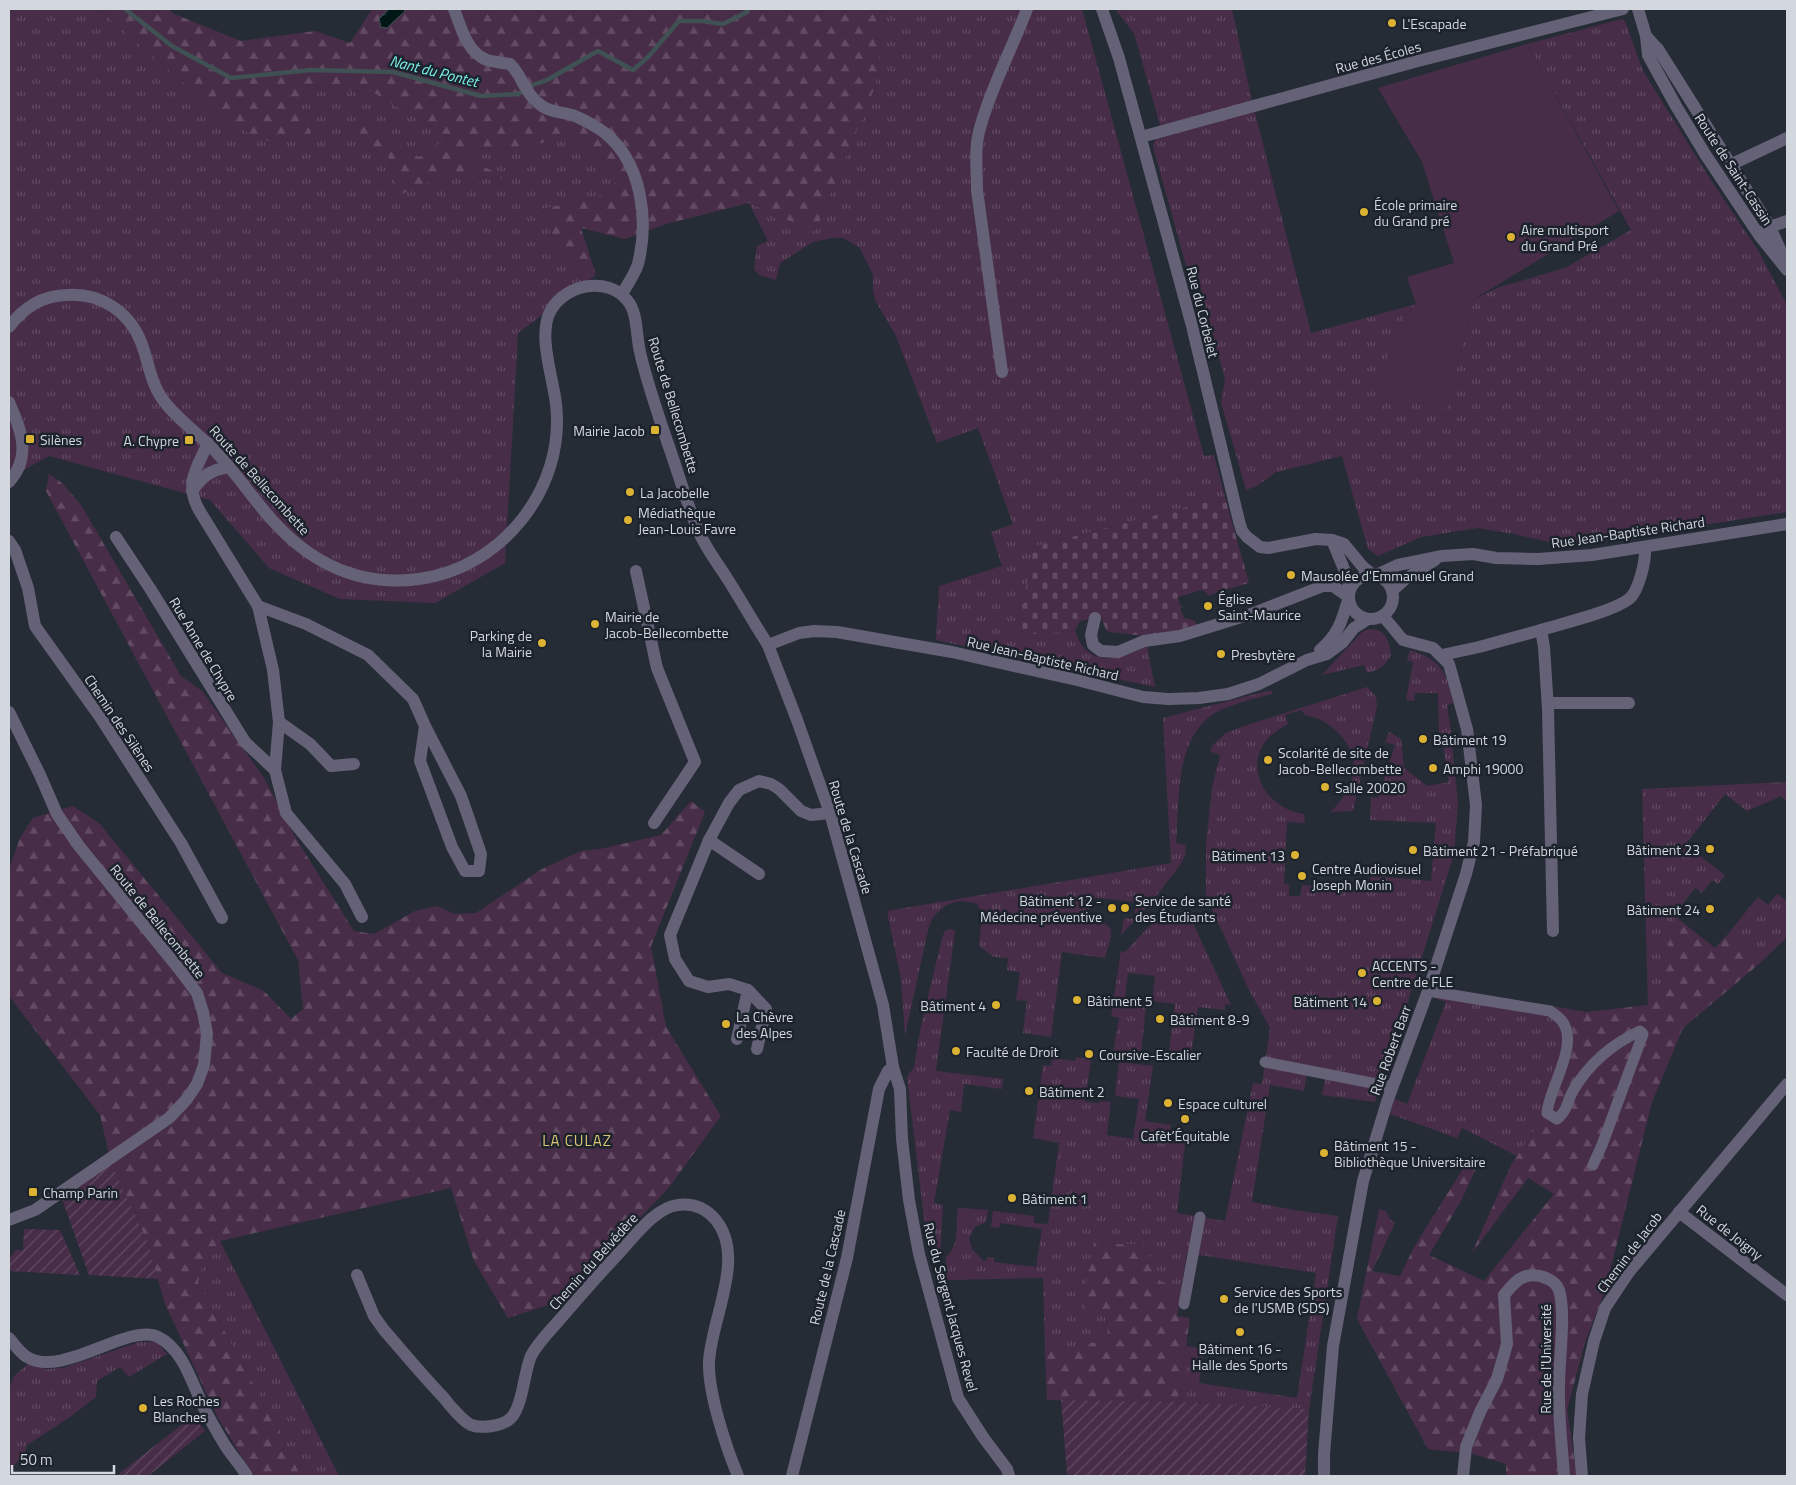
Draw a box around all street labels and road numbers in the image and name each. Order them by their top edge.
street label: Rue des Écoles [1333,35,1423,79]
street label: Route de Saint-Cassin [1690,109,1778,229]
street label: Rue du Corbelet [1182,264,1225,360]
street label: Route de Bellecombette [643,334,705,476]
street label: Route de Bellecombette [205,420,315,540]
street label: Rue Jean-Baptiste Richard [1550,511,1706,553]
street label: Rue Anne de Chypre [165,593,243,705]
street label: Rue Jean-Baptiste Richard [965,630,1121,686]
street label: Chemin des Silènes [80,670,160,776]
street label: Route de la Cascade [824,778,878,896]
street label: Route de Bellecombette [105,859,211,983]
street label: Rue Robert Barr [1364,1002,1416,1098]
street label: Rue de Joigny [1692,1199,1768,1265]
street label: Route de la Cascade [803,1207,851,1327]
street label: Chemin de Jacob [1591,1207,1667,1297]
street label: Chemin du Belvédère [544,1208,642,1314]
street label: Rue du Sergent Jacques Revel [918,1220,984,1394]
street label: Rue de l'Université [1535,1304,1556,1414]

